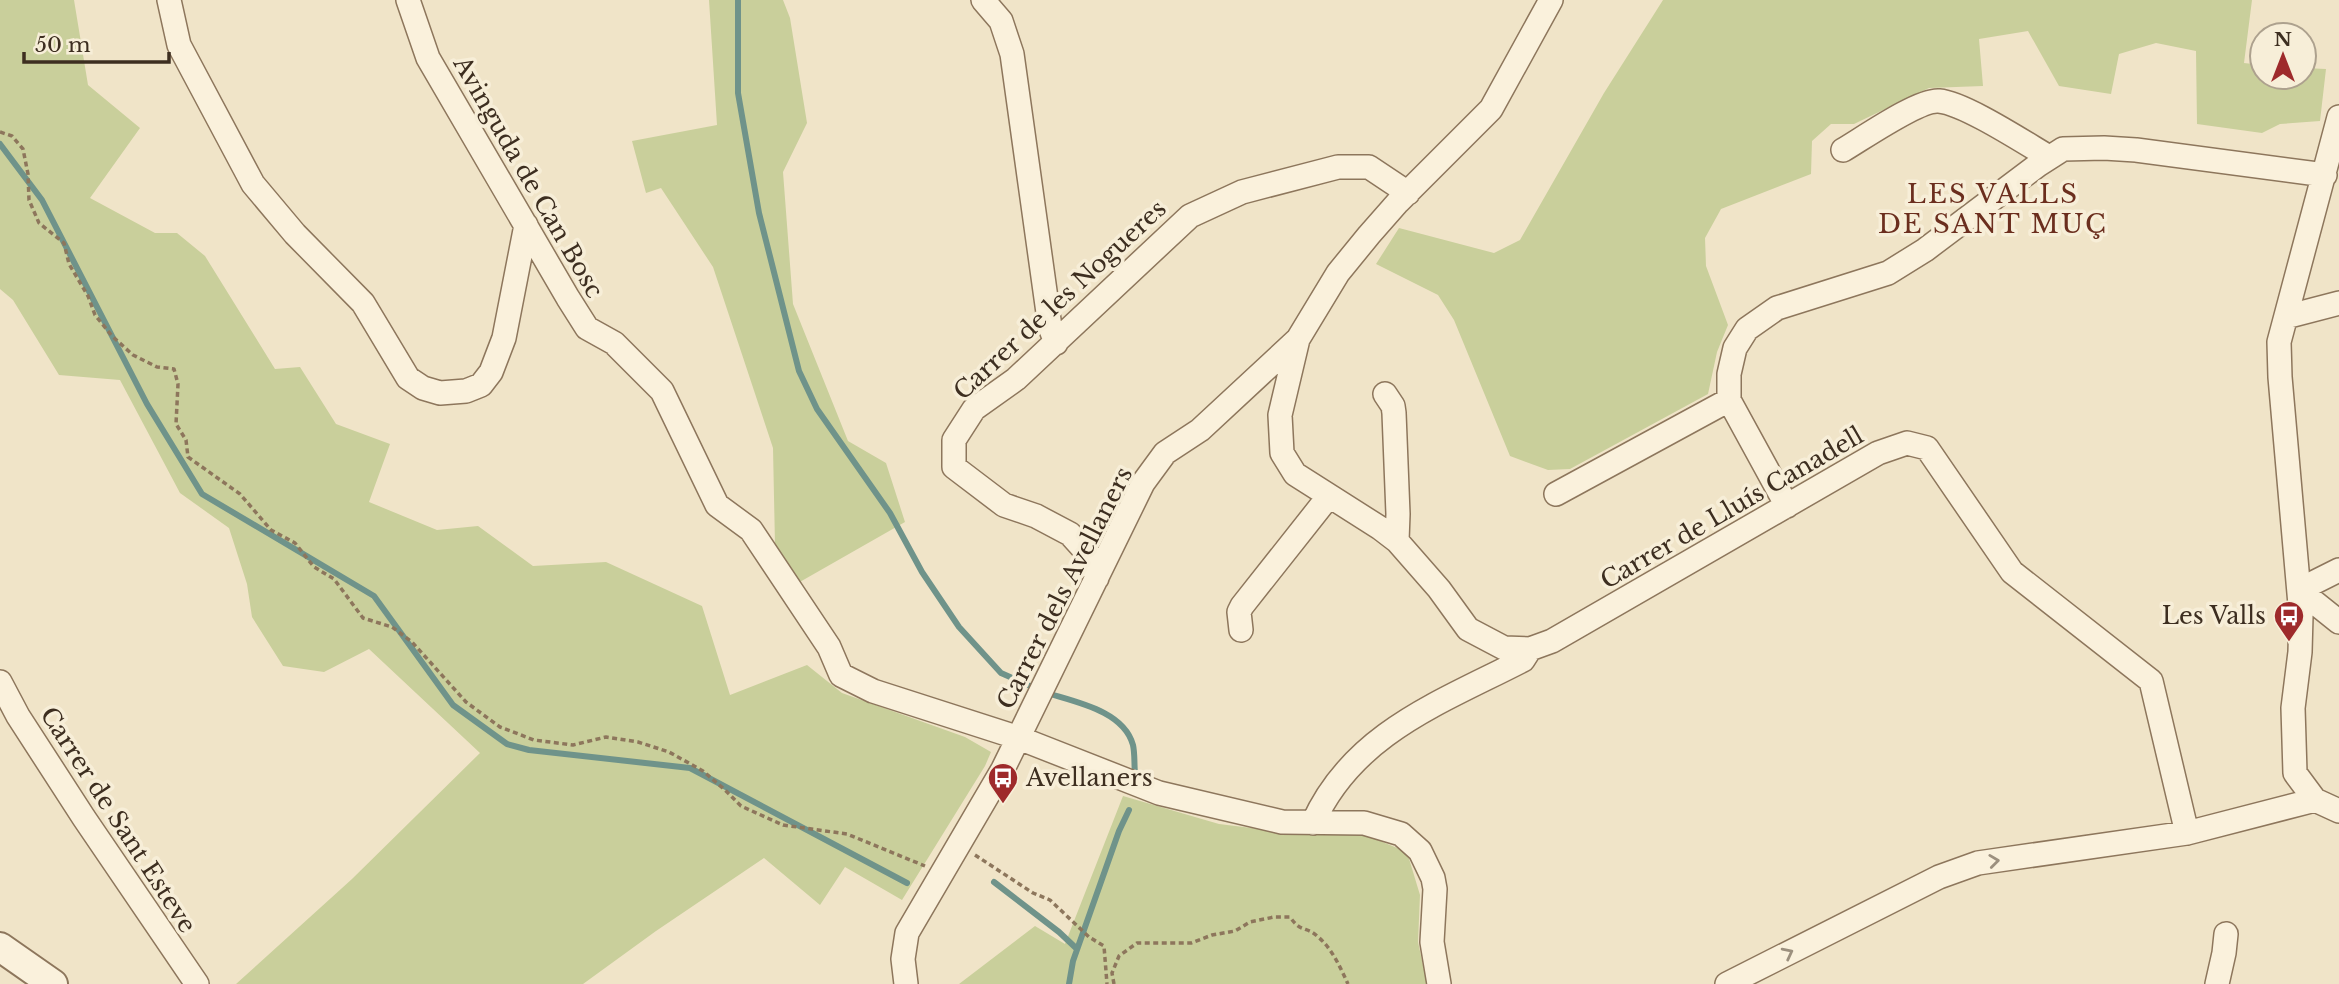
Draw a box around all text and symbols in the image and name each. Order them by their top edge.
scale bar [24,21,170,65]
north arrow [2248,21,2318,91]
text: N [2274,28,2292,51]
text: 50 m [35,32,91,58]
street label: Avinguda de Can Bosc [447,50,609,303]
district label: LES VALLS DE SANT MUÇ [1878,178,2108,240]
street label: Carrer de les Nogueres [948,194,1172,406]
street label: Carrer de Lluís Canadell [1595,420,1869,595]
street label: Carrer dels Avellaners [991,462,1138,714]
bus stop icon: Les Valls [2272,599,2306,643]
place label: Les Valls [2162,601,2266,630]
street label: Carrer de Sant Esteve [35,701,202,938]
bus stop icon: Avellaners [986,761,1020,805]
place label: Avellaners [1025,763,1153,792]
one-way arrow [1989,854,2000,869]
one-way arrow [1781,948,1793,962]

